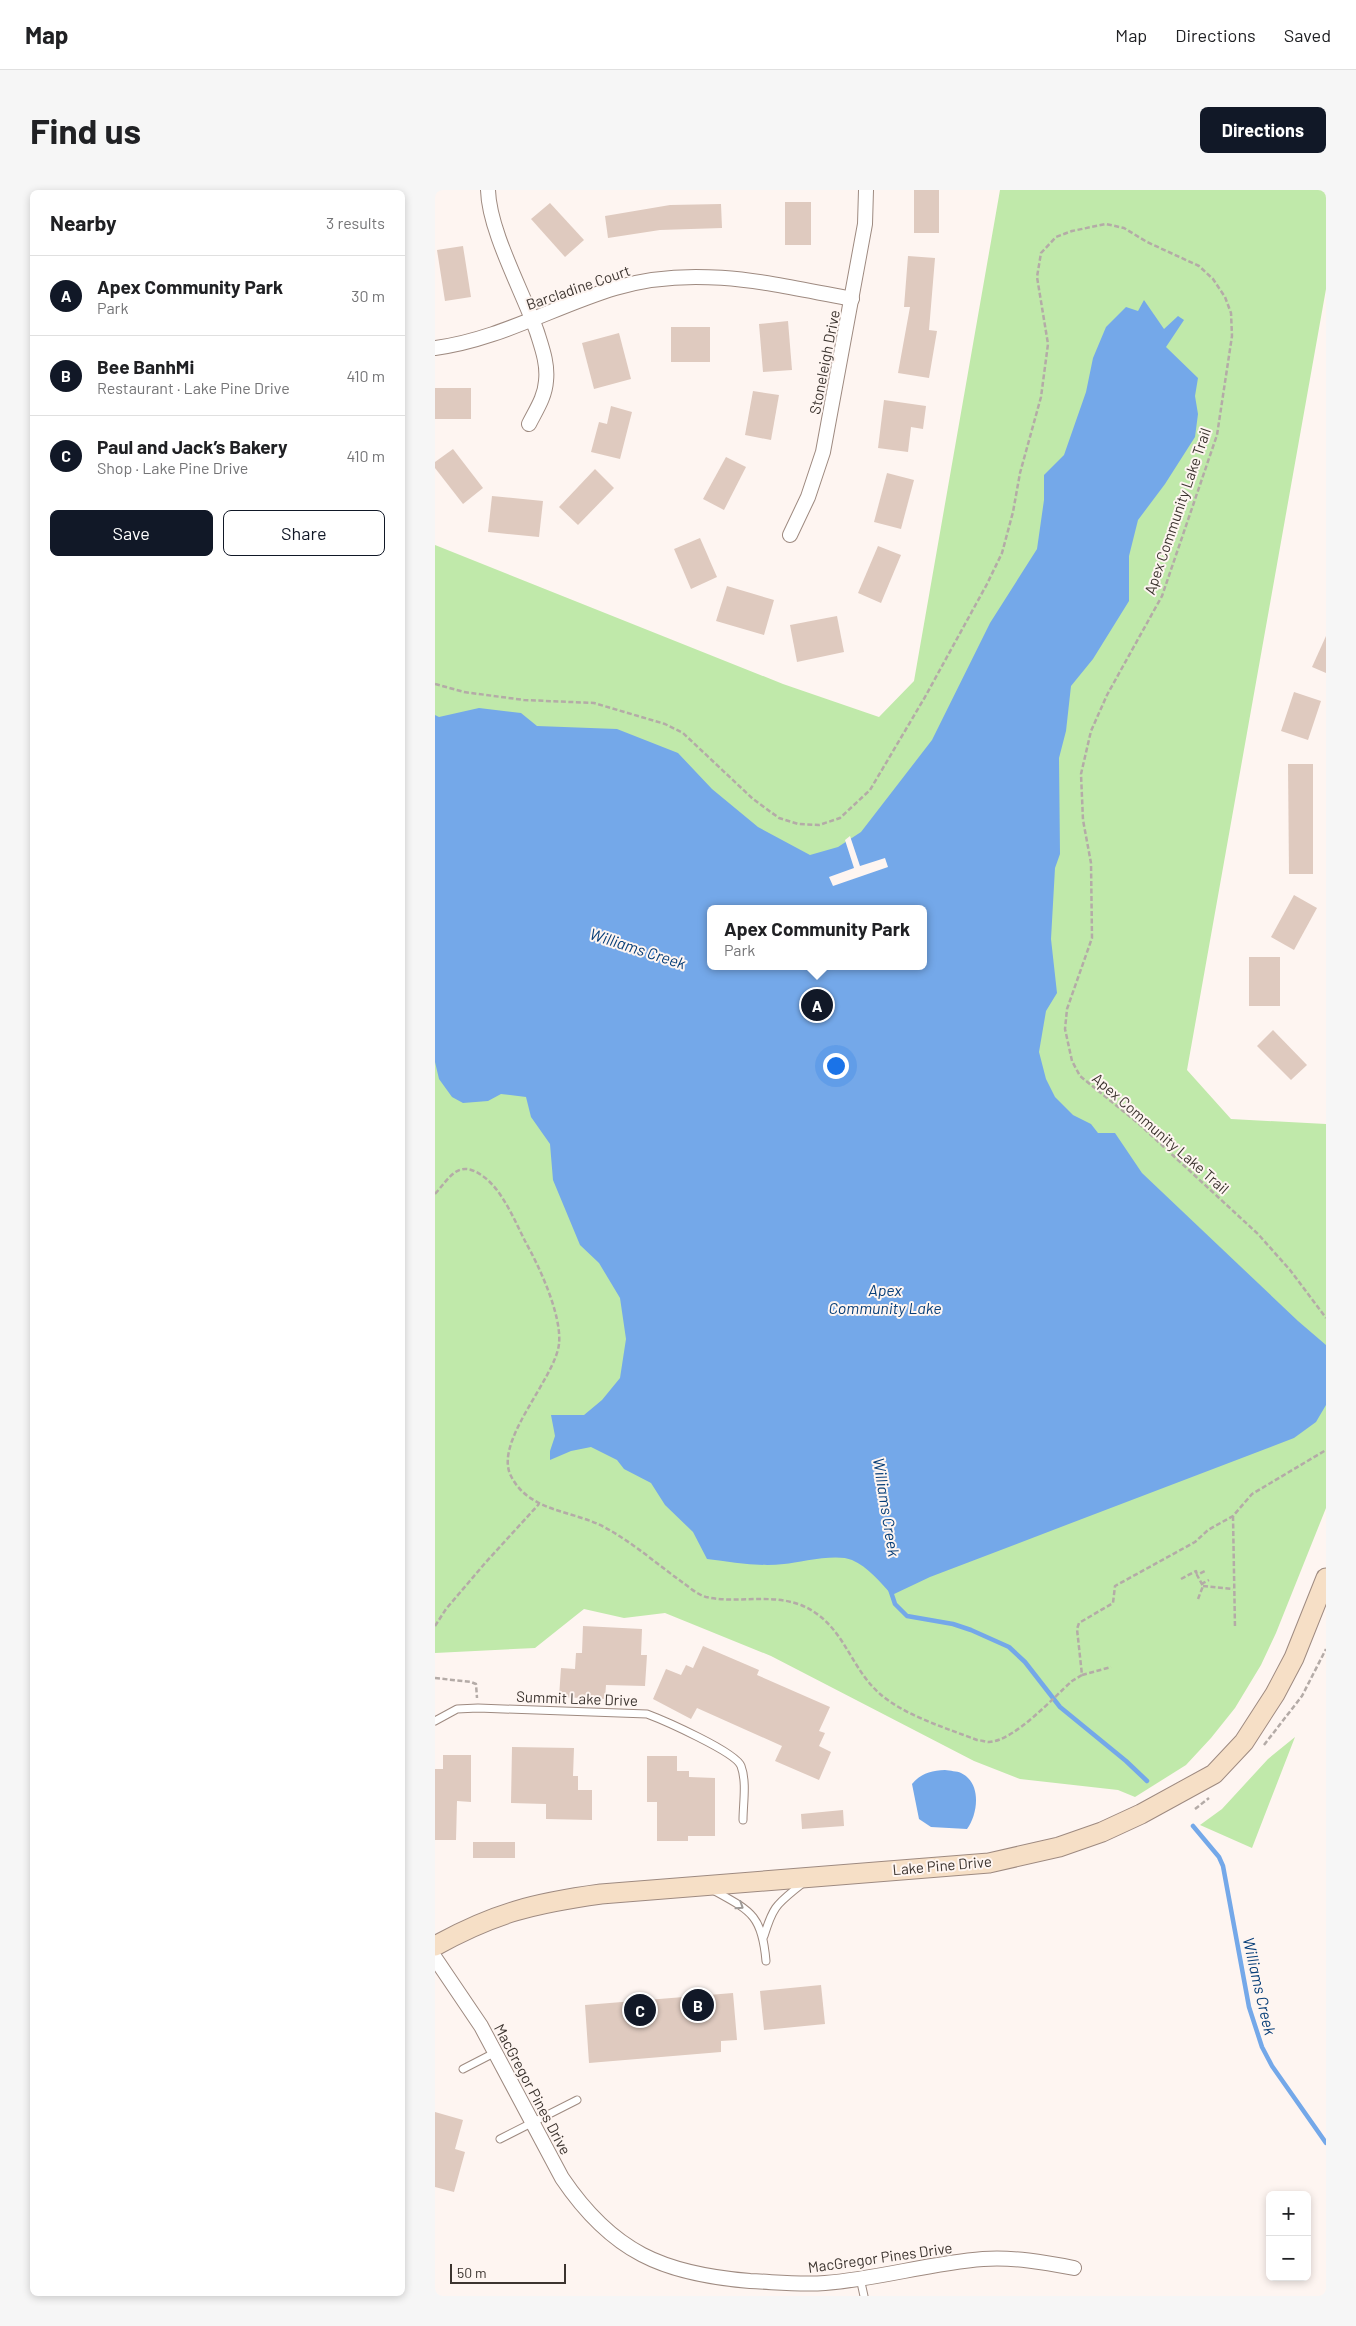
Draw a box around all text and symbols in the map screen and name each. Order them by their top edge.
text: Map [25,20,68,49]
text: Map [1115,24,1147,46]
text: Directions [1175,24,1256,46]
text: Saved [1284,24,1331,46]
button: Directions [1200,107,1326,153]
text: Find us [30,109,141,151]
text: Nearby [50,210,116,235]
text: 3 results [326,213,385,232]
street label: Barcladine Court [524,261,632,313]
text: Apex Community Park [97,275,283,298]
text: A [61,286,71,305]
text: 30 m [351,286,385,305]
text: Park [97,298,128,317]
street label: Stoneleigh Drive [805,308,843,416]
text: Bee BanhMi [97,355,194,378]
text: B [61,366,71,385]
text: 410 m [347,366,385,385]
text: Restaurant · Lake Pine Drive [97,378,290,397]
street label: Apex Community Lake Trail [1140,425,1214,597]
text: Paul and Jack’s Bakery [97,435,288,458]
text: C [61,446,71,465]
text: 410 m [347,446,385,465]
text: Shop · Lake Pine Drive [97,458,248,477]
button: Save [50,510,213,556]
button: Share [223,510,385,556]
popup [707,905,927,970]
text: Apex Community Park [724,917,910,940]
water label: Williams Creek [588,924,689,973]
text: Park [724,940,755,959]
pin: A [801,986,833,1024]
your location [823,1053,849,1079]
street label: Apex Community Lake Trail [1089,1069,1233,1197]
water label: Apex Community Lake [828,1280,942,1317]
water label: Williams Creek [870,1456,904,1558]
street label: Summit Lake Drive [516,1687,638,1709]
street label: Lake Pine Drive [892,1852,992,1878]
one-way arrow [734,1900,744,1909]
water label: Williams Creek [1240,1935,1281,2037]
pin: B [682,1986,714,2024]
pin: C [624,1991,656,2029]
street label: MacGregor Pines Drive [491,2020,575,2158]
map controls [1266,2191,1311,2281]
button: + [1266,2191,1311,2236]
button: − [1266,2236,1311,2281]
street label: MacGregor Pines Drive [807,2238,953,2276]
scale bar [450,2261,566,2284]
text: 50 m [457,2264,486,2281]

